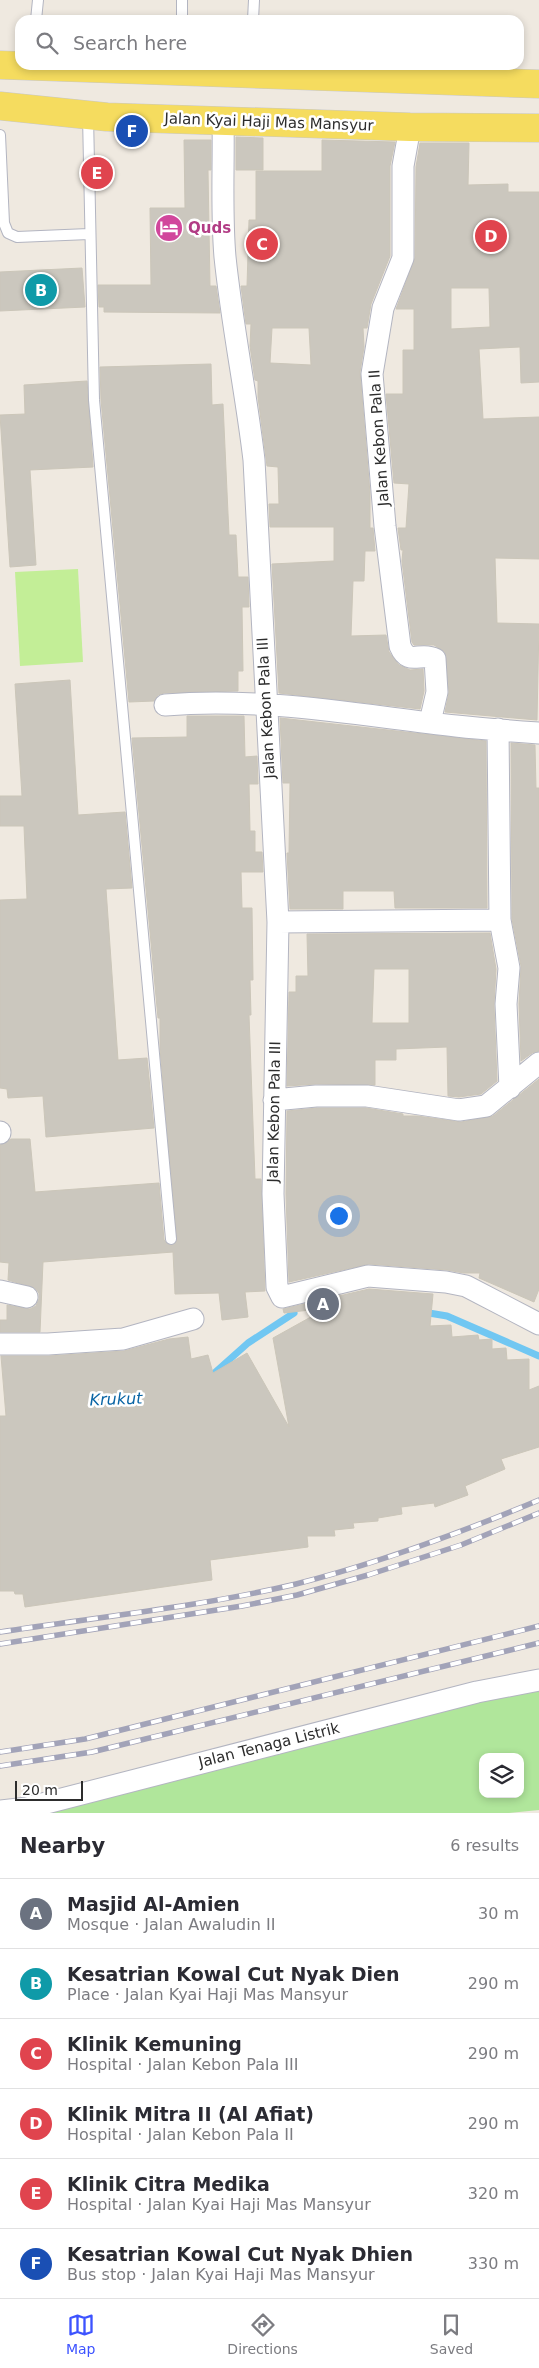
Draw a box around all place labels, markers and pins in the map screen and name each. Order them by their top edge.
pin: F [116,112,148,150]
pin: E [81,154,113,192]
hotel icon: Quds [154,213,184,243]
pin: D [475,217,507,255]
place label: Quds [188,219,231,237]
pin: C [246,225,278,263]
pin: B [25,271,57,309]
pin: A [307,1285,339,1323]

